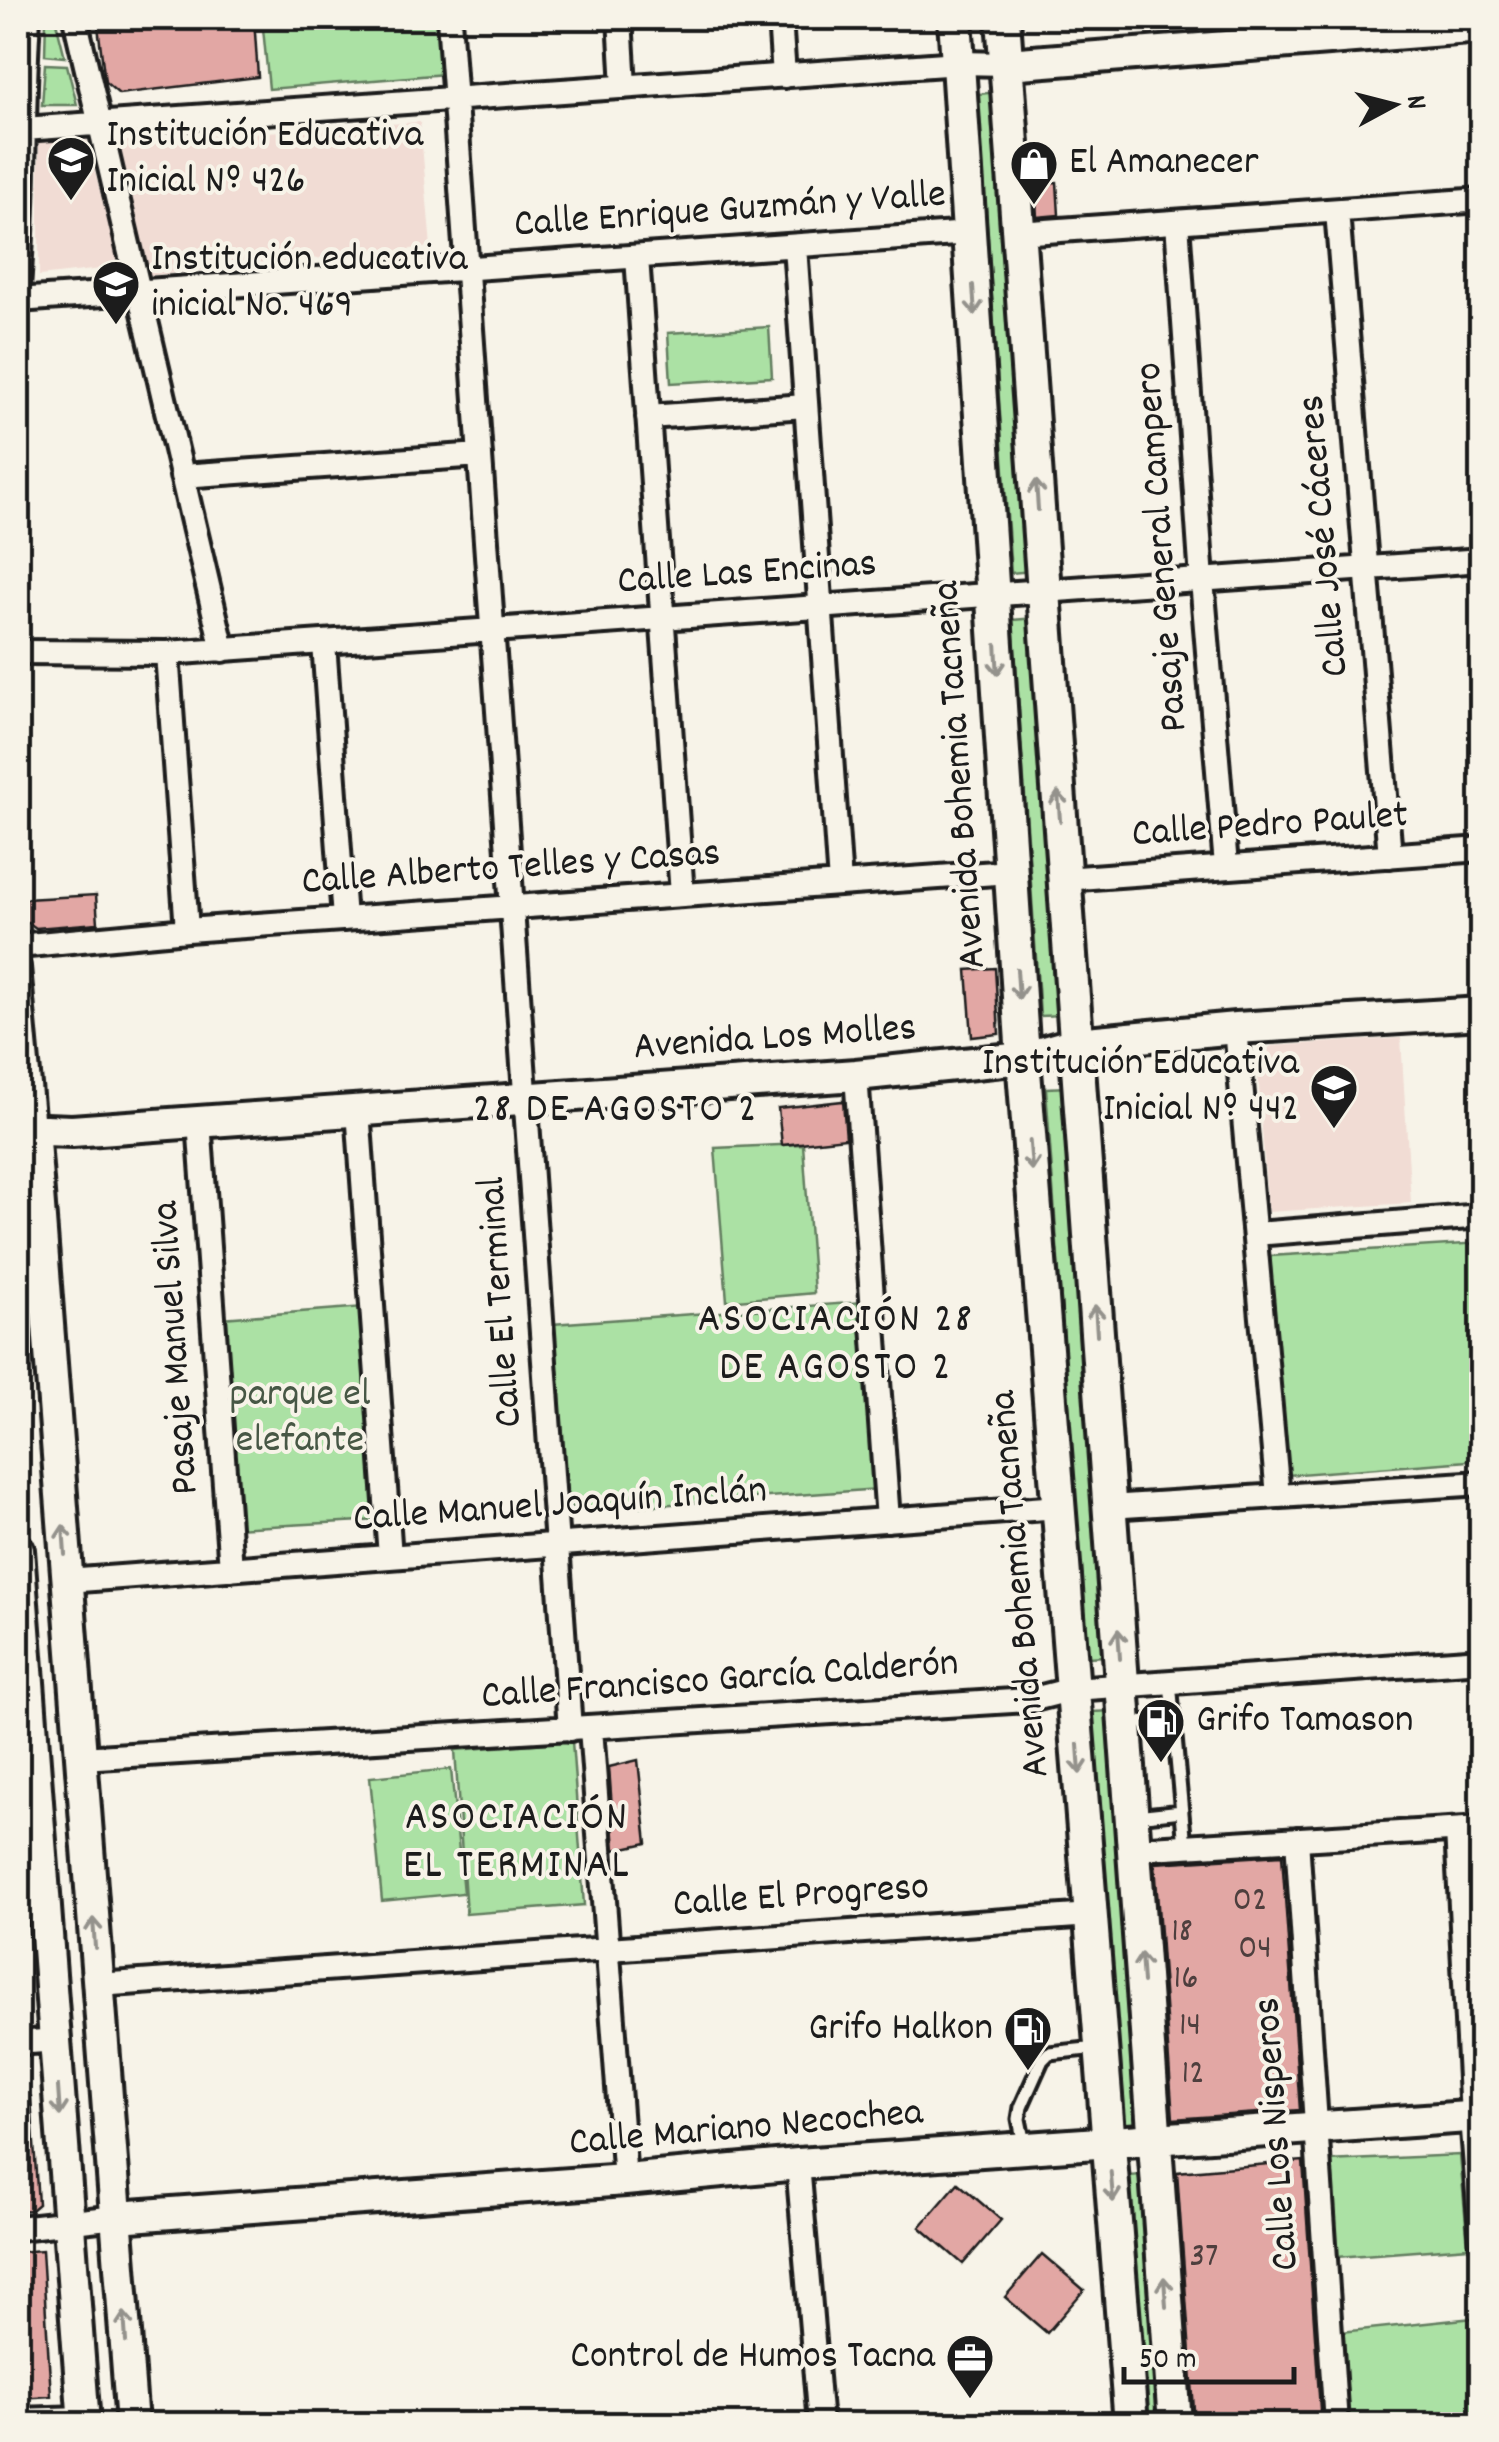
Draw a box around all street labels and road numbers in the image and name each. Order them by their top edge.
street label: Calle Enrique Guzmán y Valle [512,168,948,256]
street label: Pasaje General Campero [1123,360,1205,734]
street label: Calle José Cáceres [1285,393,1367,679]
street label: Calle Las Encinas [616,538,878,612]
street label: Avenida Bohemia Tacneña [920,578,1004,971]
street label: Calle Pedro Paulet [1130,789,1410,865]
street label: Calle Alberto Telles y Casas [300,827,722,913]
street label: Avenida Los Molles [632,1002,918,1078]
street label: Calle El Terminal [466,1175,540,1429]
street label: Pasaje Manuel Silva [139,1198,217,1497]
street label: Avenida Bohemia Tacneña [977,1387,1067,1780]
street label: Calle Manuel Joaquín Inclán [351,1464,769,1550]
street label: Calle Francisco García Calderón [479,1637,961,1727]
street label: Calle El Progreso [671,1861,931,1935]
street label: Calle Los Nisperos [1241,1995,1317,2273]
street label: Calle Mariano Necochea [567,2086,926,2174]

